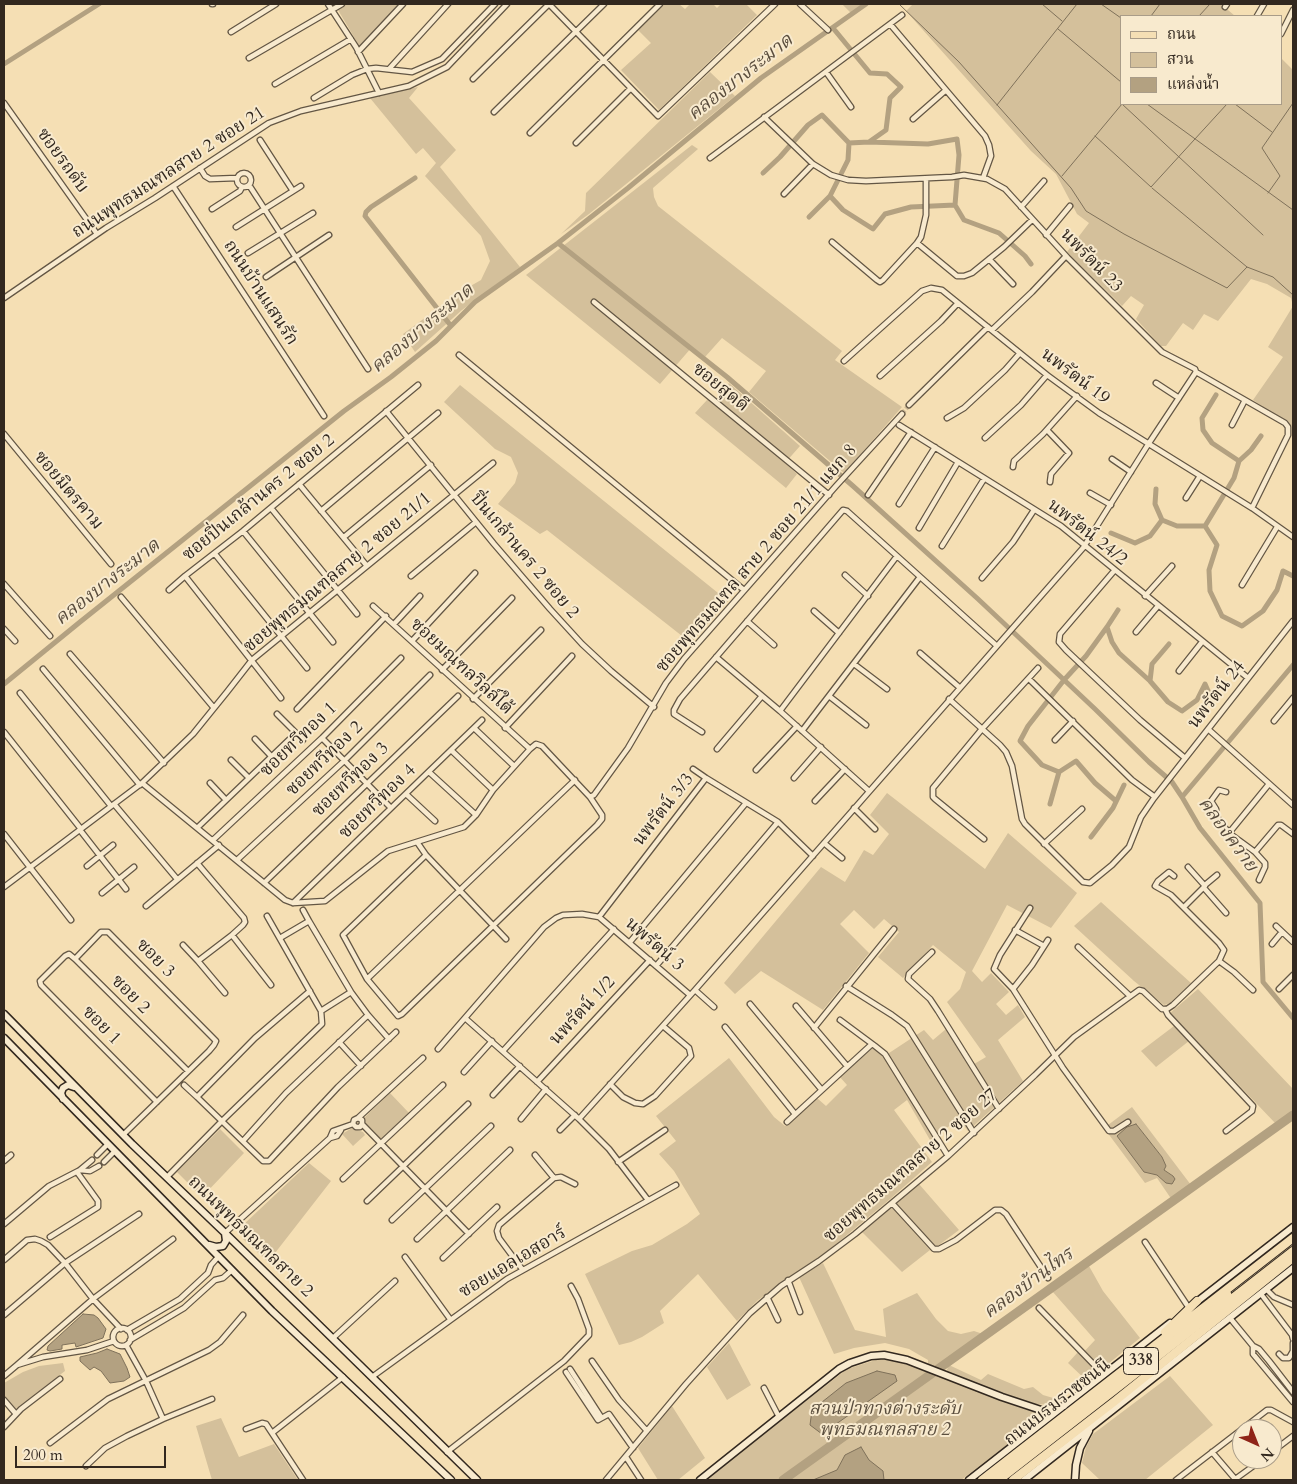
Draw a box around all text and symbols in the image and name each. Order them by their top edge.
legend [1120,15,1282,105]
text: ถนน [1167,24,1196,44]
water label: คลองบางระมาด [684,30,798,126]
text: สวน [1167,49,1194,69]
text: แหล่งน้ำ [1167,74,1219,94]
street label: ถนนพุทธมณฑลสาย 2 ซอย 21 [68,102,270,244]
street label: ซอยรถดับ [31,124,93,198]
street label: นพรัตน์ 23 [1055,225,1127,297]
street label: ถนนบ้านแสนรัก [218,236,302,350]
water label: คลองบางระมาด [367,279,479,379]
street label: นพรัตน์ 19 [1036,344,1114,410]
street label: ซอยสุดดี [687,359,753,417]
street label: ซอยปิ่นเกล้านคร 2 ซอย 2 [179,430,339,566]
street label: ซอยพุทธมณฑล สาย 2 ซอย 21/1 แยก 8 [652,440,862,678]
street label: ซอยมิตรคาม [29,447,107,535]
street label: ซอยพุทธมณฑลสาย 2 ซอย 21/1 [240,488,436,658]
street label: ปิ่นเกล้านคร 2 ซอย 2 [465,489,583,623]
street label: นพรัตน์ 24/2 [1043,495,1131,571]
water label: คลองบางระมาด [51,535,165,631]
street label: ซอยมณฑลวิลล์ใต้ [405,614,517,720]
street label: นพรัตน์ 24 [1184,657,1250,733]
street label: ซอยทวีทอง 1 [256,698,342,782]
street label: ซอยทวีทอง 2 [282,717,368,801]
street label: ซอยทวีทอง 3 [308,738,394,822]
street label: ซอยทวีทอง 4 [335,760,421,844]
street label: นพรัตน์ 3/3 [629,769,699,851]
water label: คลองควาย [1192,793,1262,877]
street label: นพรัตน์ 3 [620,913,688,977]
street label: ซอย 3 [131,935,179,983]
street label: ซอย 2 [106,971,154,1019]
street label: นพรัตน์ 1/2 [546,972,620,1050]
street label: ซอย 1 [77,1002,125,1050]
street label: ซอยพุทธมณฑลสาย 2 ซอย 27 [820,1085,1002,1247]
street label: ถนนพุทธมณฑลสาย 2 [183,1172,317,1302]
street label: ซอยแอลเอสอาร์ [456,1223,570,1303]
water label: คลองบ้านไทร [979,1244,1079,1324]
road number: 338 [1124,1348,1158,1374]
street label: ถนนบรมราชชนนี [1000,1355,1116,1451]
park label: สวนป่าทางต่างระดับ พุทธมณฑลสาย 2 [809,1399,961,1442]
north arrow [1232,1419,1282,1469]
scale bar [18,1436,169,1468]
text: N [1256,1443,1278,1465]
text: 200 m [23,1445,63,1465]

